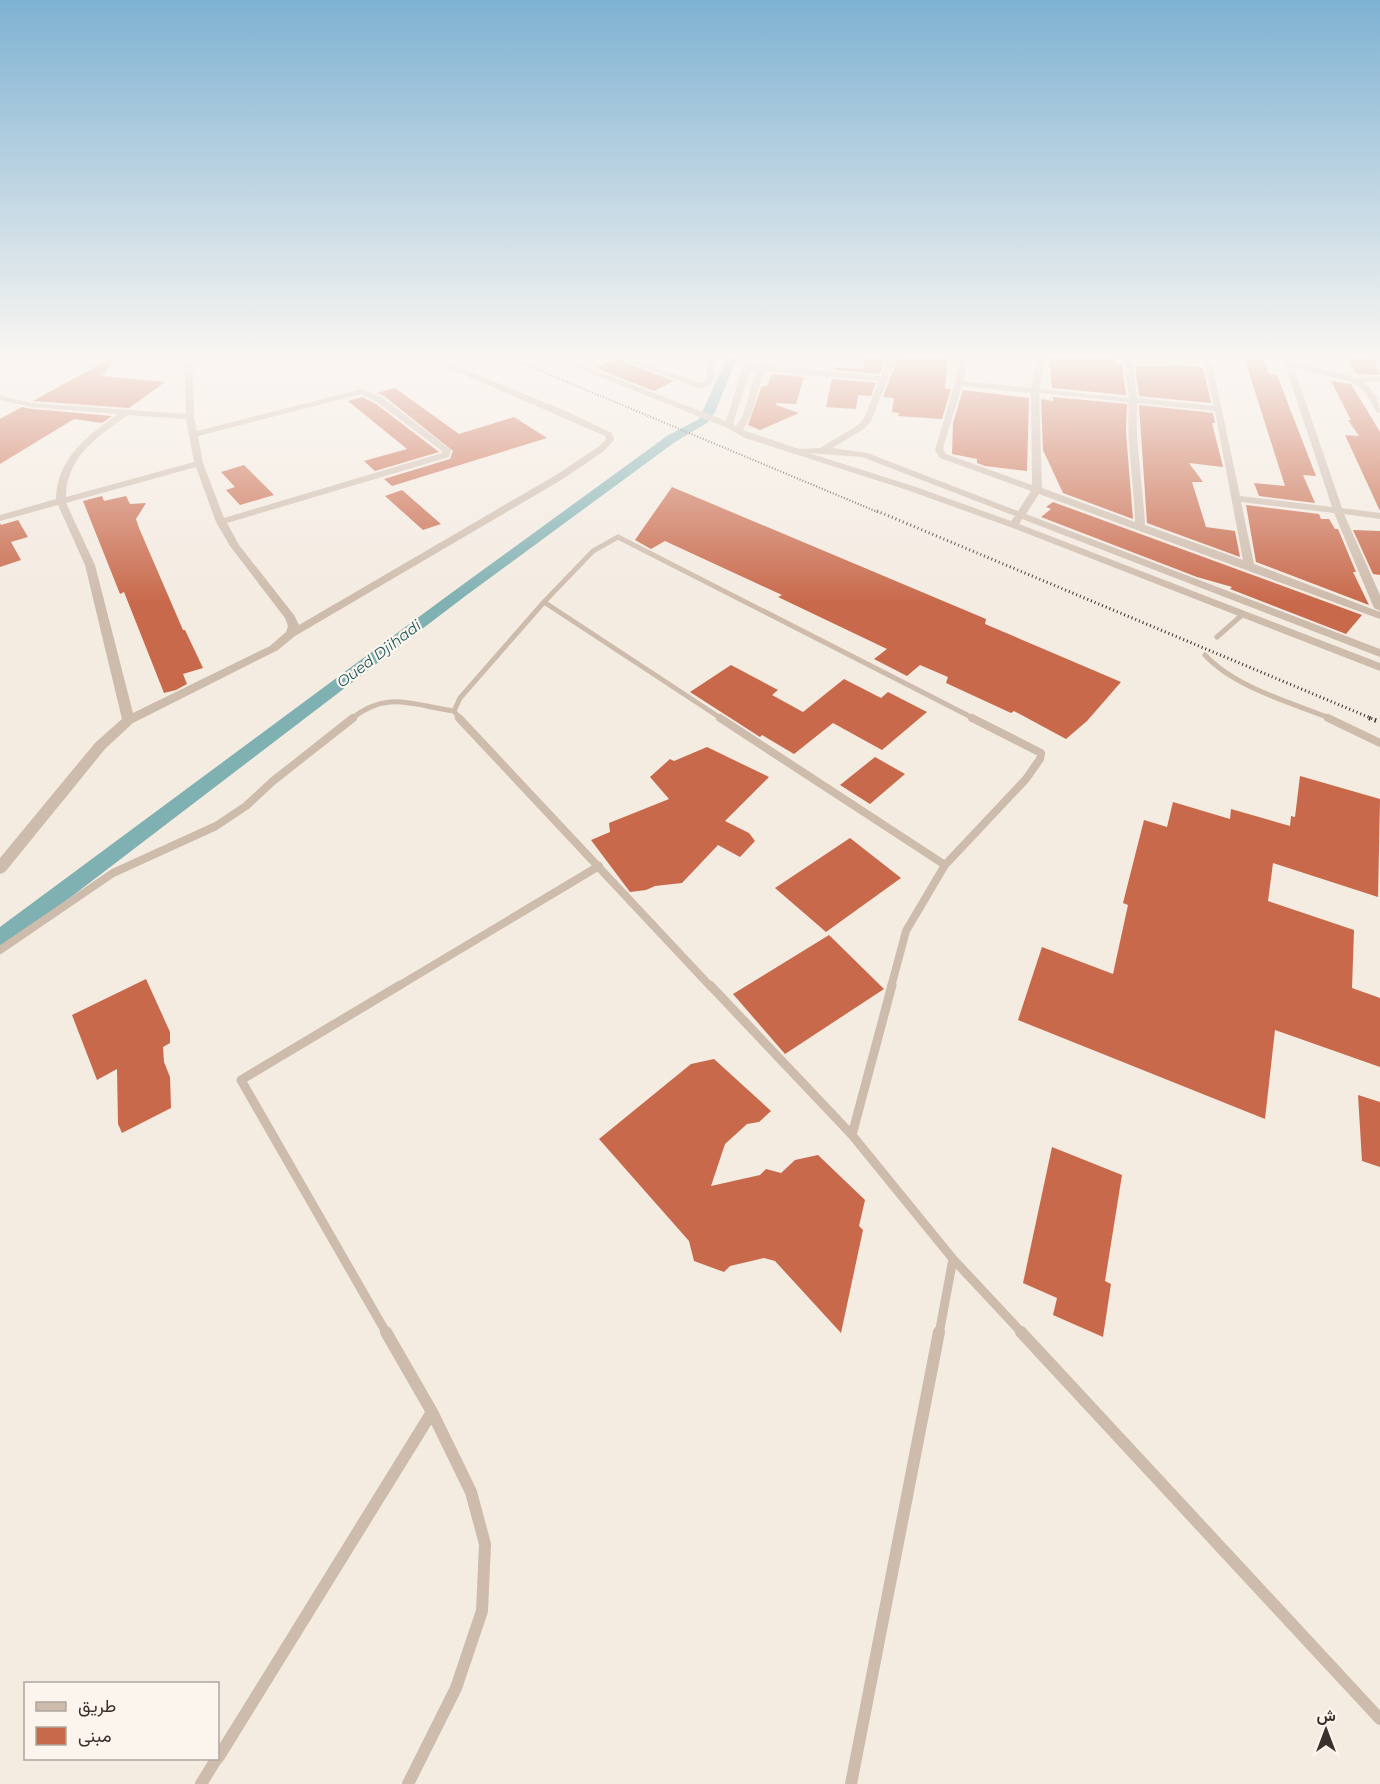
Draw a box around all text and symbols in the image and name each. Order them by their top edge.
water label: Oued Djihadi [333,615,425,692]
legend [24,1682,219,1760]
text: طريق [78,1695,116,1717]
north arrow [1296,1700,1356,1760]
text: ش [1316,1706,1336,1725]
text: مبنى [78,1725,112,1747]

